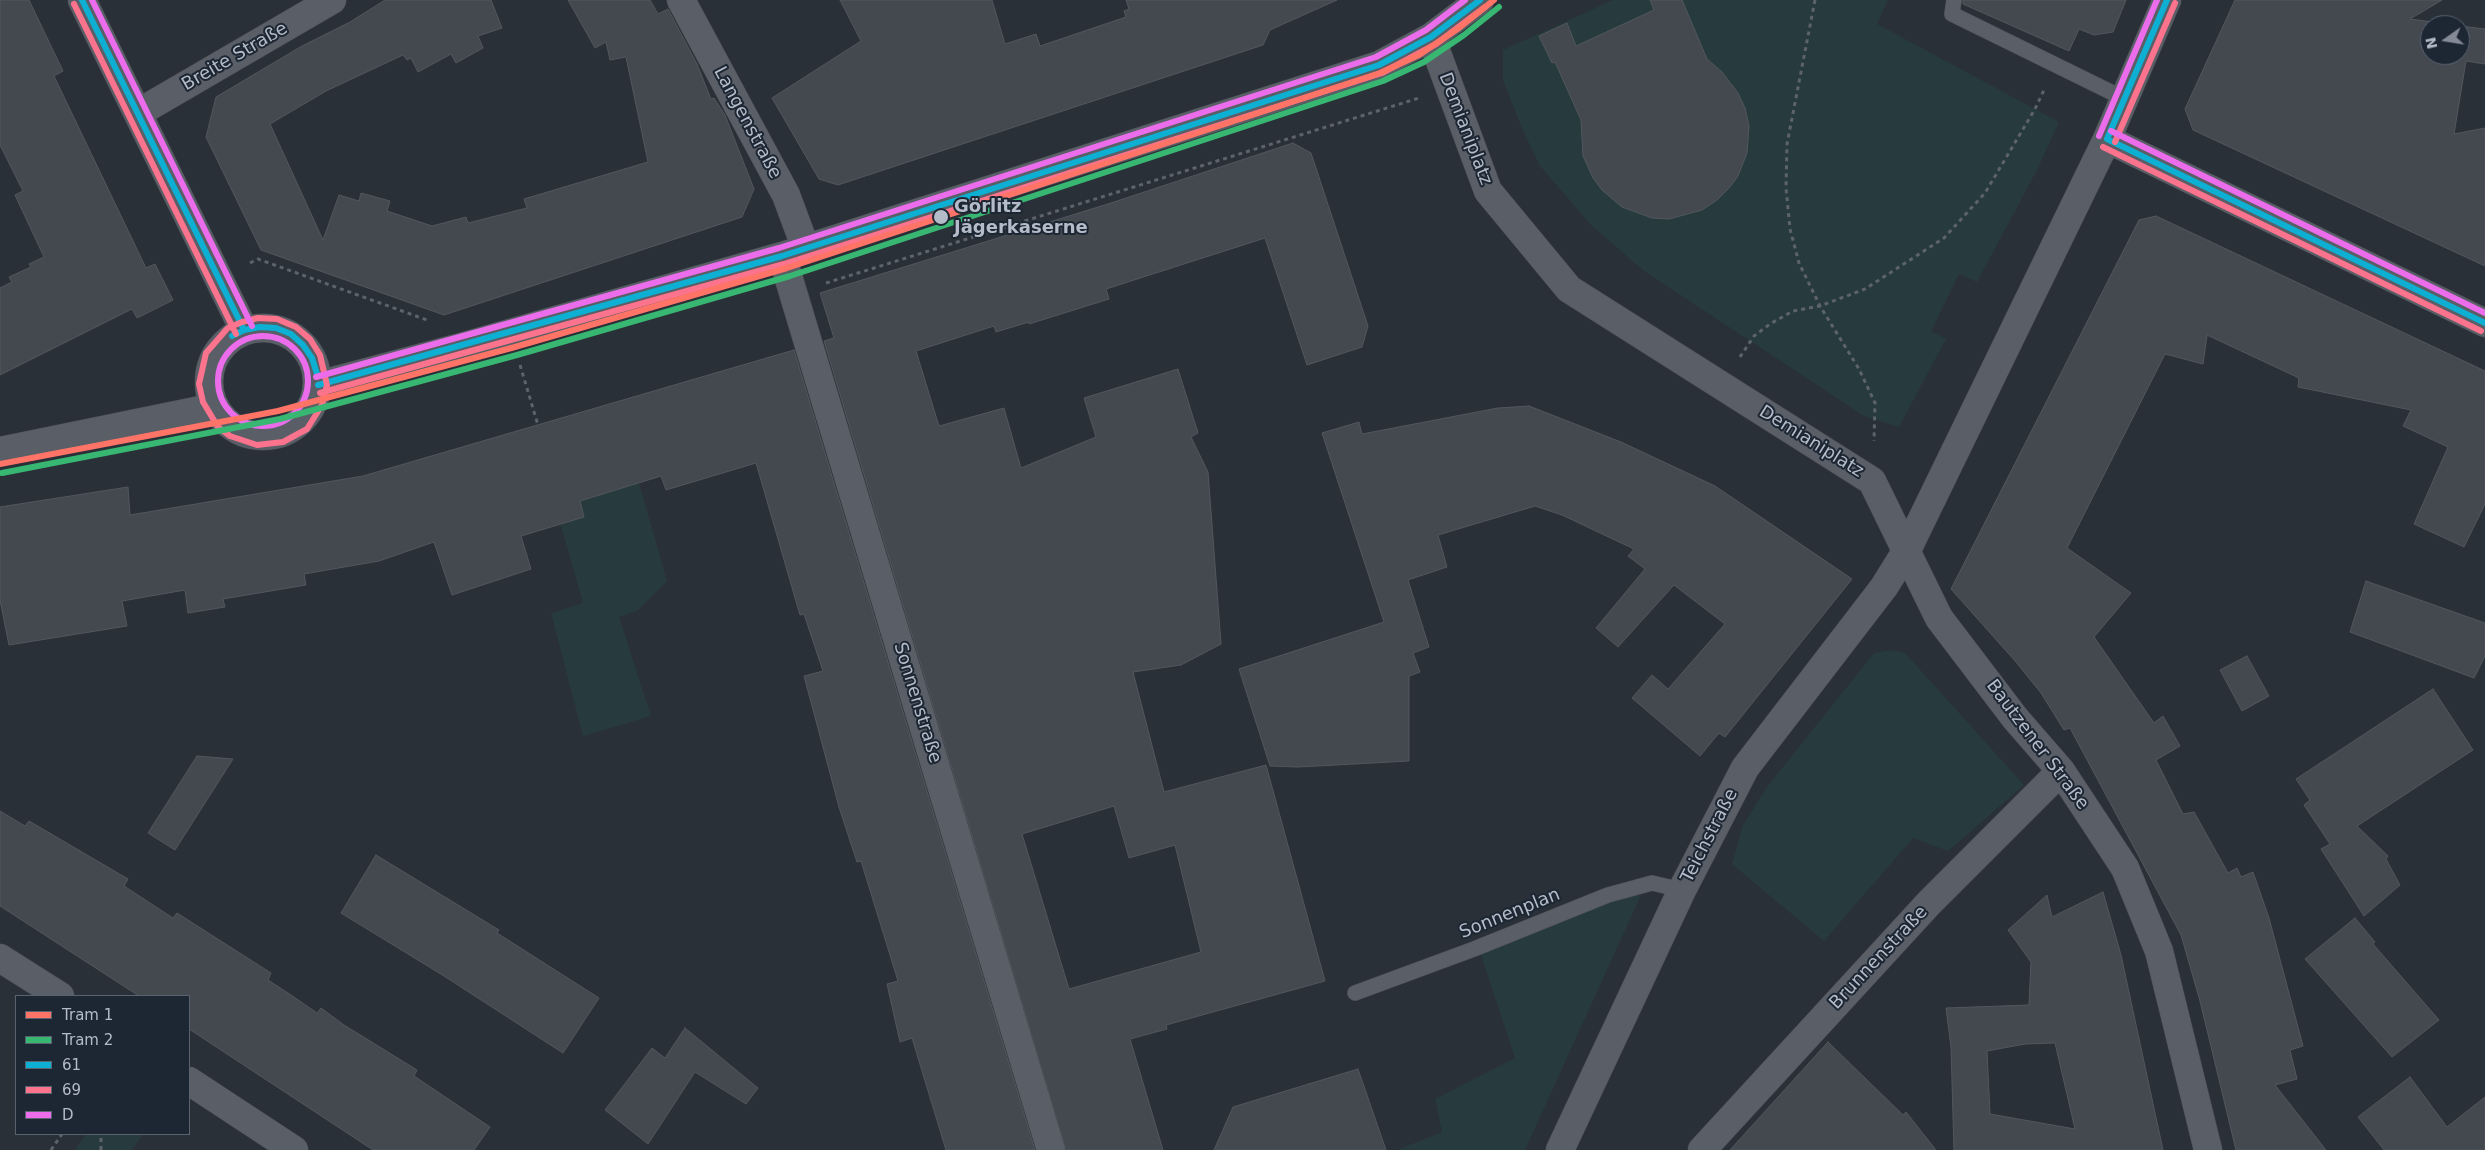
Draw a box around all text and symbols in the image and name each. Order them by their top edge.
north arrow [2420,15,2470,65]
street label: Breite Straße [178,18,292,96]
text: N [2422,36,2440,51]
street label: Langenstraße [708,63,786,183]
street label: Demianiplatz [1434,70,1496,188]
place label: Görlitz Jägerkaserne [954,196,1088,238]
marker: Görlitz Jägerkaserne [932,208,950,226]
street label: Demianiplatz [1755,401,1867,483]
street label: Sonnenstraße [888,640,946,766]
street label: Bautzener Straße [1981,676,2093,814]
street label: Teichstraße [1677,785,1743,887]
street label: Sonnenplan [1457,884,1563,944]
street label: Brunnenstraße [1825,902,1933,1014]
legend [15,995,190,1135]
text: Tram 1 [62,1006,113,1024]
text: Tram 2 [62,1031,113,1049]
text: 61 [62,1056,81,1074]
text: 69 [62,1081,81,1099]
text: D [62,1106,74,1124]

